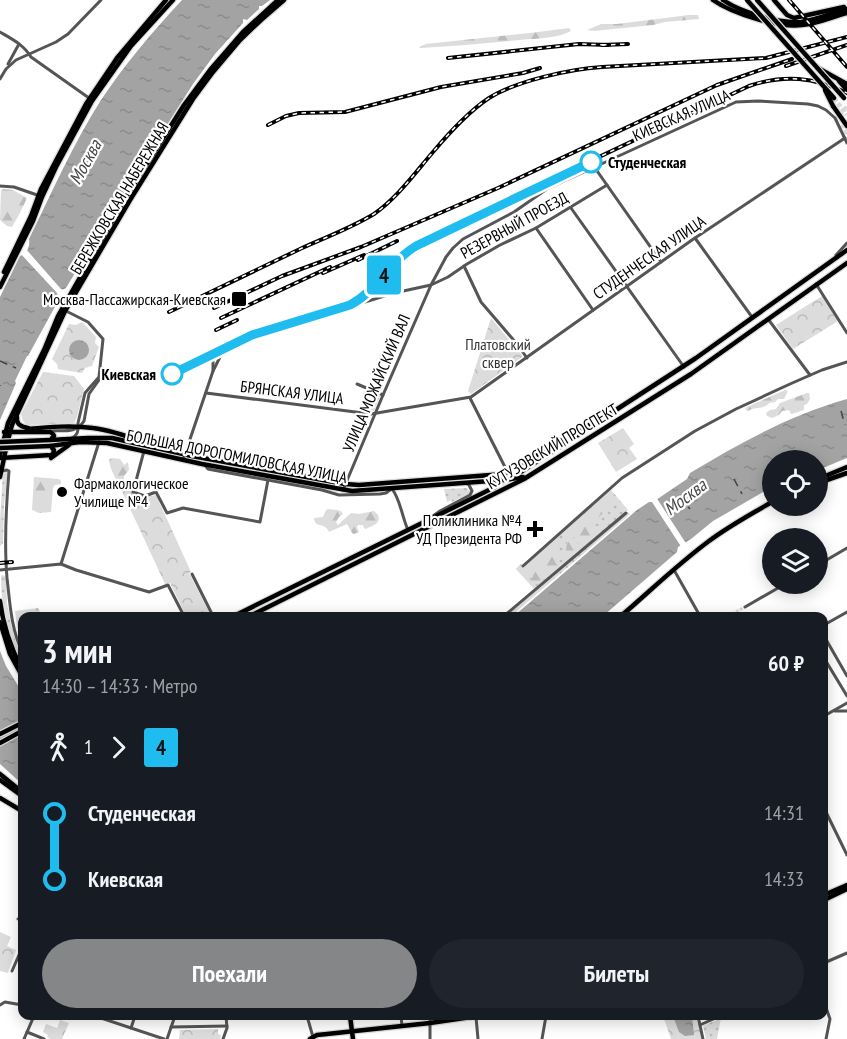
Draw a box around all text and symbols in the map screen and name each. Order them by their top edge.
street label: КИЕВСКАЯ УЛИЦА [629,84,733,145]
street label: БЕРЕЖКОВСКАЯ НАБЕРЕЖНАЯ [66,118,172,278]
water label: Москва [64,135,107,188]
marker: Студенческая [580,151,602,173]
place label: Студенческая [608,152,687,172]
street label: РЕЗЕРВНЫЙ ПРОЕЗД [457,187,572,263]
street label: СТУДЕНЧЕСКАЯ УЛИЦА [589,210,710,303]
line badge: 4 [364,256,404,294]
text: 4 [379,262,389,289]
place label: Москва-Пассажирская-Киевская [43,289,226,309]
marker: Москва-Пассажирская-Киевская [230,290,248,308]
street label: УЛИЦА МОЖАЙСКИЙ ВАЛ [338,311,414,455]
park label: Платовский сквер [465,334,531,372]
marker: Киевская [161,363,183,385]
place label: Киевская [101,364,156,384]
street label: БРЯНСКАЯ УЛИЦА [239,376,345,408]
street label: КУТУЗОВСКИЙ ПРОСПЕКТ [483,399,621,493]
street label: БОЛЬШАЯ ДОРОГОМИЛОВСКАЯ УЛИЦА [125,425,349,487]
map controls [762,450,828,594]
button: locate [762,450,828,516]
place label: Фармакологическое Училище №4 [74,473,189,511]
water label: Москва [659,473,711,520]
marker: Фармакологическое Училище №4 [55,485,69,499]
place label: Поликлиника №4 УД Президента РФ [416,510,522,548]
marker: Поликлиника №4 УД Президента РФ [526,520,544,538]
button: layers [762,528,828,594]
text: 3 мин [42,629,112,672]
text: 60 ₽ [768,649,804,677]
text: 14:30 – 14:33 · Метро [42,673,197,699]
icon: walk [42,731,75,764]
icon: forward [102,731,135,764]
text: 1 [84,734,93,760]
text: 4 [156,734,166,761]
text: Студенческая [88,799,196,827]
text: 14:31 [764,800,804,826]
text: Киевская [88,865,163,893]
text: 14:33 [764,866,804,892]
button: Поехали [42,939,417,1008]
button: Билеты [429,939,804,1008]

